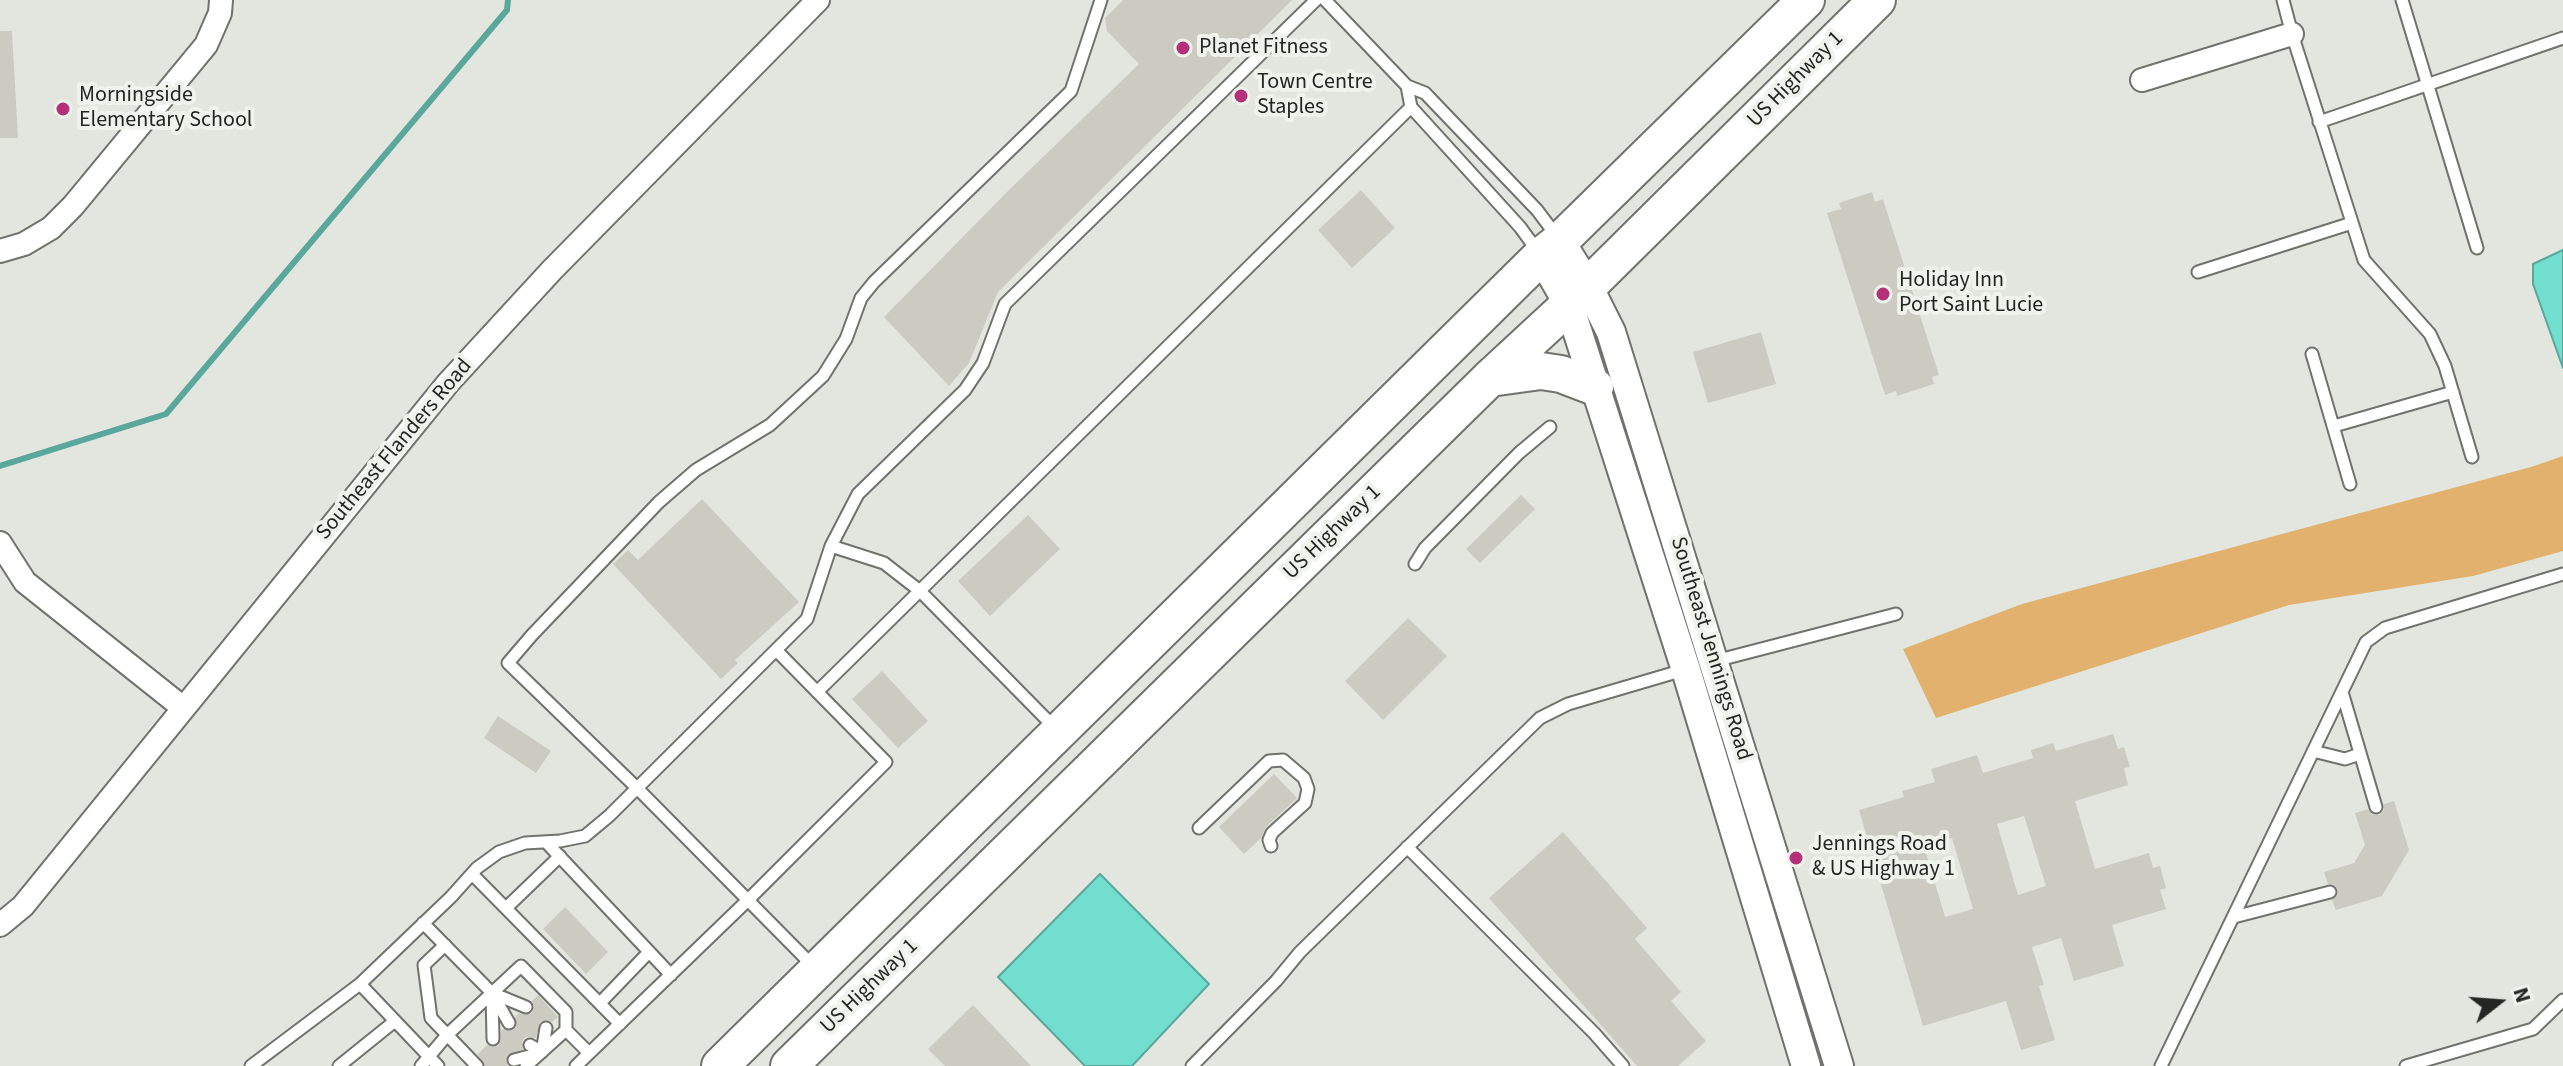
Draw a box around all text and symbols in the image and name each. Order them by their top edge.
street label: US Highway 1 [1742,26,1850,134]
place label: Planet Fitness [1199,35,1328,61]
marker: Planet Fitness [1174,39,1192,57]
place label: Town Centre Staples [1257,70,1373,122]
place label: Morningside Elementary School [79,83,252,134]
marker: Town Centre Staples [1232,87,1250,105]
marker: Morningside Elementary School [54,100,72,118]
place label: Holiday Inn Port Saint Lucie [1899,268,2043,320]
marker: Holiday Inn Port Saint Lucie [1874,285,1892,303]
street label: Southeast Flanders Road [311,354,479,546]
street label: US Highway 1 [1279,480,1387,586]
street label: Southeast Jennings Road [1663,534,1757,764]
place label: Jennings Road & US Highway 1 [1812,832,1955,884]
marker: Jennings Road & US Highway 1 [1787,849,1805,867]
street label: US Highway 1 [816,934,924,1040]
north arrow [2459,962,2539,1042]
text: N [2505,983,2539,1007]

